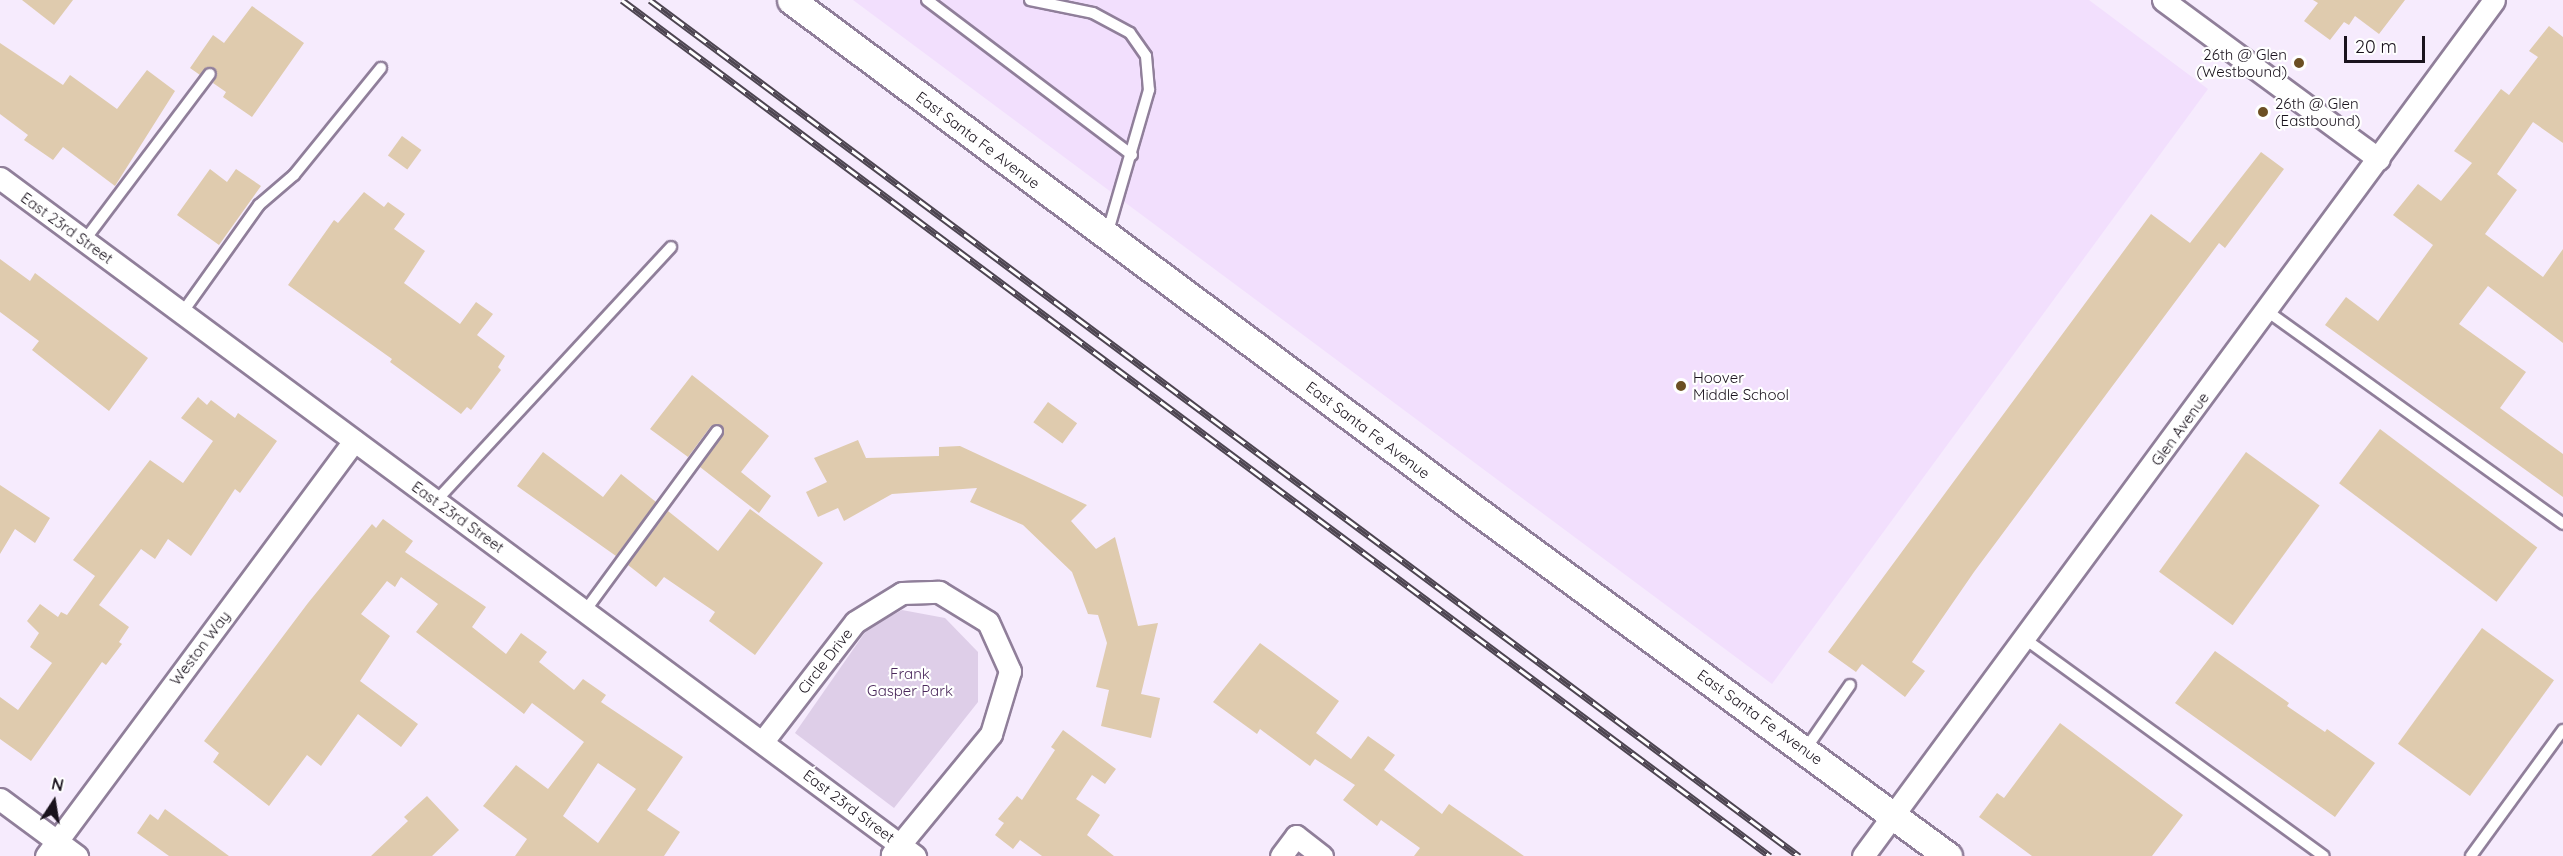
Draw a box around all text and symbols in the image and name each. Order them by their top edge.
scale bar [2347,24,2428,62]
text: 20 m [2355,35,2397,58]
place label: 26th @ Glen (Westbound) [2196,45,2287,80]
marker: 26th @ Glen (Westbound) [2292,56,2306,70]
street label: East Santa Fe Avenue [913,88,1043,192]
place label: 26th @ Glen (Eastbound) [2275,94,2360,129]
marker: 26th @ Glen (Eastbound) [2256,105,2270,119]
street label: East 23rd Street [17,189,117,267]
place label: Hoover Middle School [1693,368,1789,403]
street label: East Santa Fe Avenue [1303,378,1433,482]
marker: Hoover Middle School [1674,379,1688,393]
street label: Glen Avenue [2147,389,2213,469]
street label: East 23rd Street [408,478,508,556]
street label: Weston Way [166,607,234,689]
street label: Circle Drive [794,625,856,697]
park label: Frank Gasper Park [867,664,953,699]
street label: East Santa Fe Avenue [1694,666,1826,768]
street label: East 23rd Street [800,766,898,846]
north arrow [24,772,84,832]
text: N [50,773,66,795]

